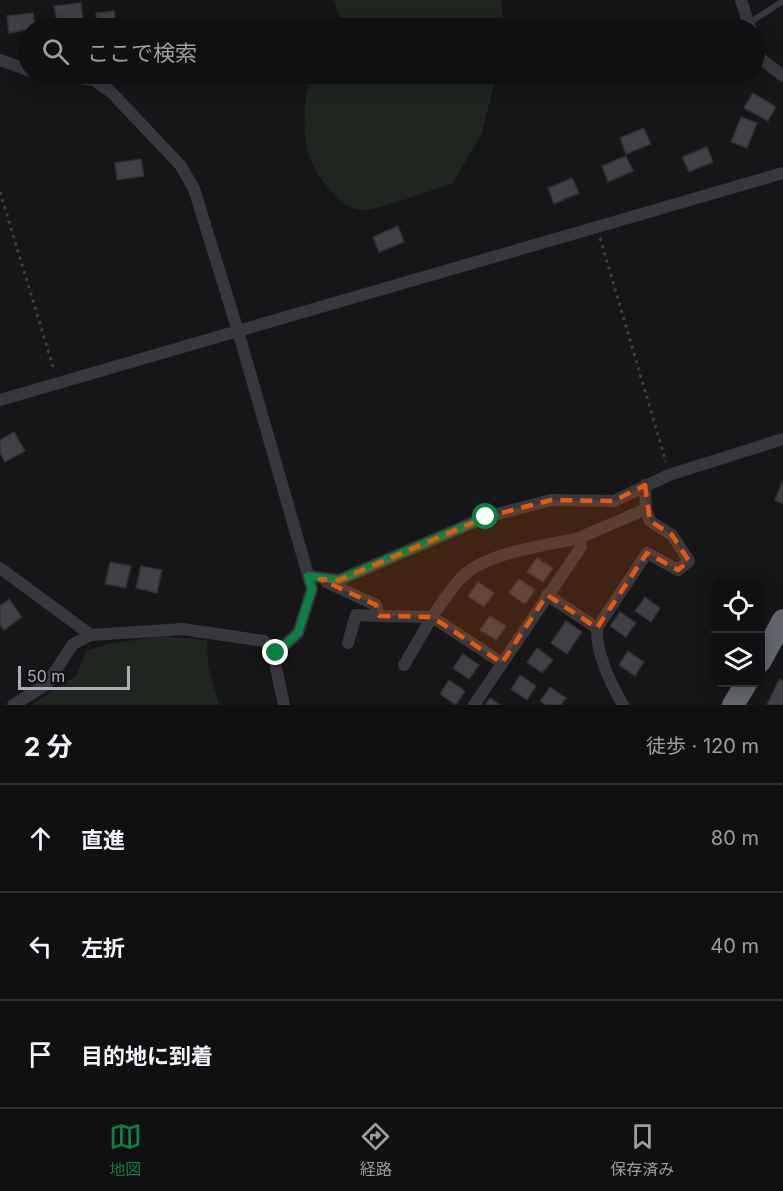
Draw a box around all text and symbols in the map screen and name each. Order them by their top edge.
search box [18,18,765,84]
icon: search [39,35,72,68]
text: ここで検索 [87,40,197,66]
route start [472,503,498,529]
map controls [711,579,765,687]
button: locate [711,579,765,633]
button: layers [711,633,765,687]
route end [262,639,288,665]
scale bar [18,663,130,690]
text: 50 m [27,666,65,686]
text: 2 分 [24,731,73,762]
text: 徒歩 · 120 m [646,734,759,758]
icon: ahead [24,822,57,855]
text: 80 m [711,826,759,850]
text: 直進 [81,827,125,853]
icon: left [24,930,57,963]
text: 40 m [710,934,759,958]
text: 左折 [81,935,125,961]
icon: arrive [24,1038,57,1071]
text: 目的地に到着 [81,1043,213,1069]
tab: 地図 [109,1120,142,1180]
tab: 経路 [359,1120,392,1180]
tab: 保存済み [610,1120,674,1180]

